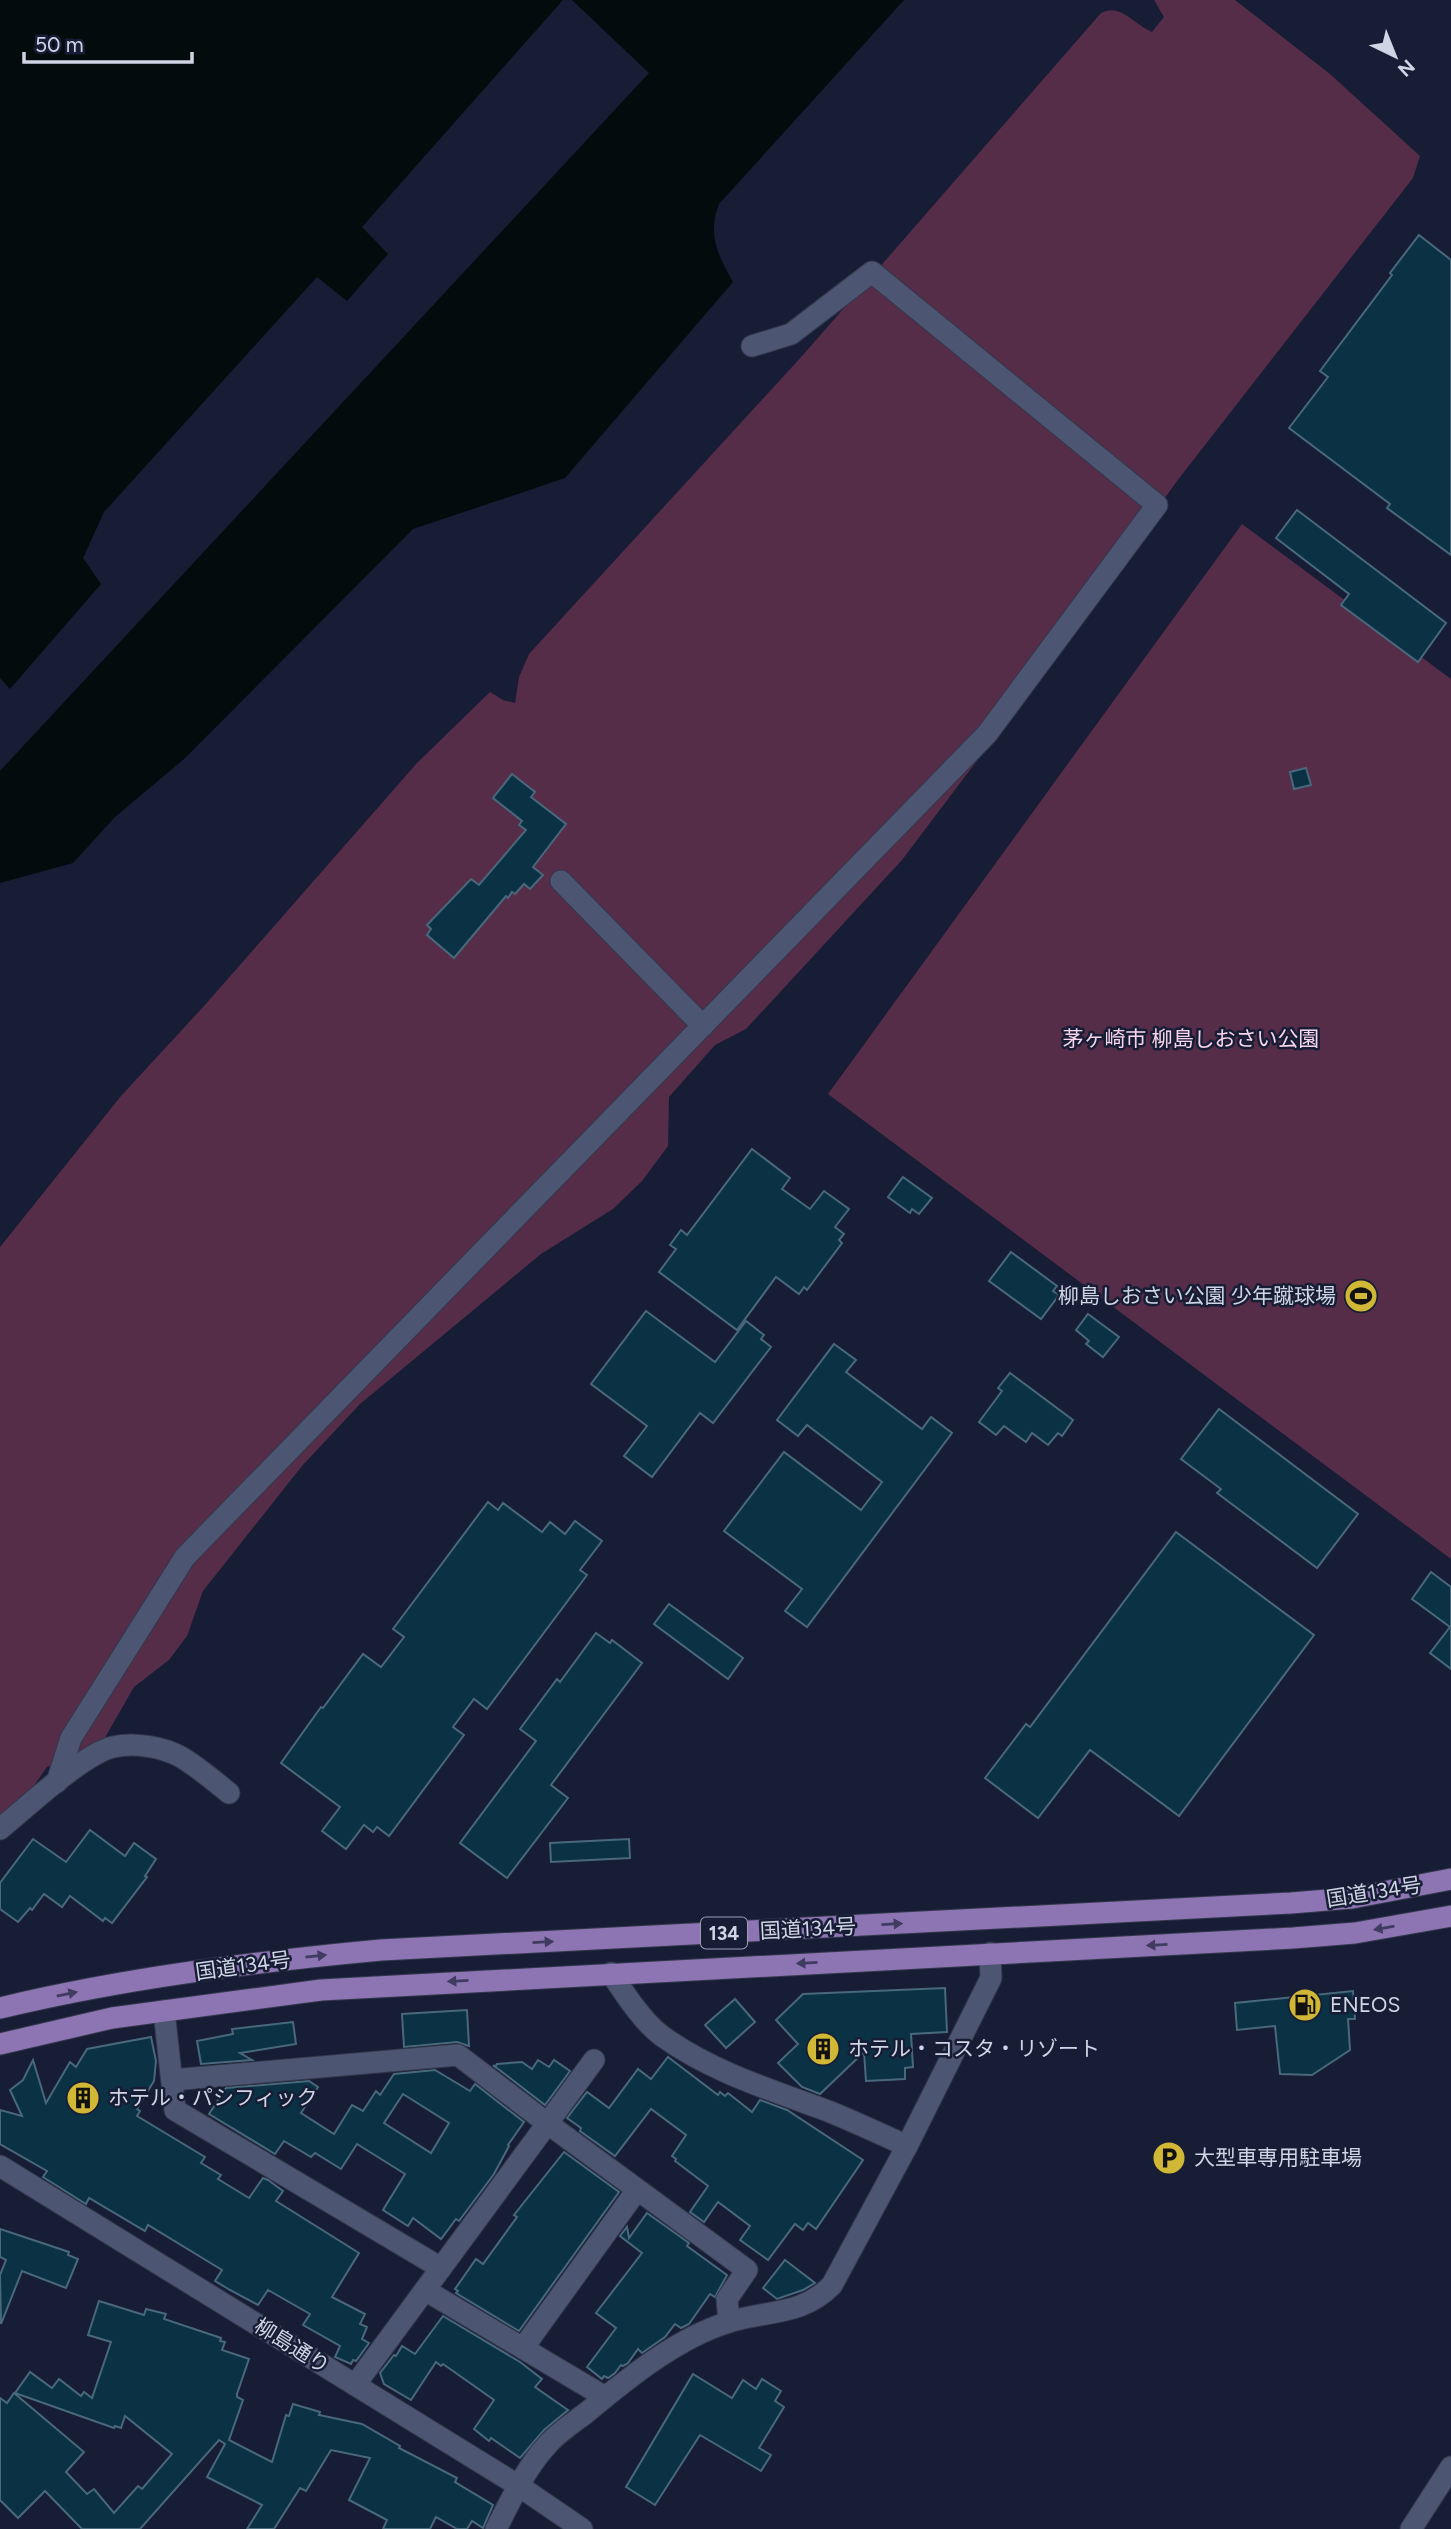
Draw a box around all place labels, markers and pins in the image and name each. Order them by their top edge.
sports icon: 柳島しおさい公園 少年蹴球場 [1342,1277,1380,1315]
place label: 柳島しおさい公園 少年蹴球場 [1058,1283,1336,1308]
fuel station icon: ENEOS [1286,1986,1324,2024]
place label: ENEOS [1330,1992,1400,2017]
building icon: ホテル・コスタ・リゾート [804,2030,842,2068]
place label: ホテル・コスタ・リゾート [848,2036,1100,2061]
building icon: ホテル・パシフィック [64,2079,102,2117]
place label: ホテル・パシフィック [108,2085,318,2110]
parking icon: 大型車専用駐車場 [1150,2139,1188,2177]
place label: 大型車専用駐車場 [1194,2145,1362,2170]

